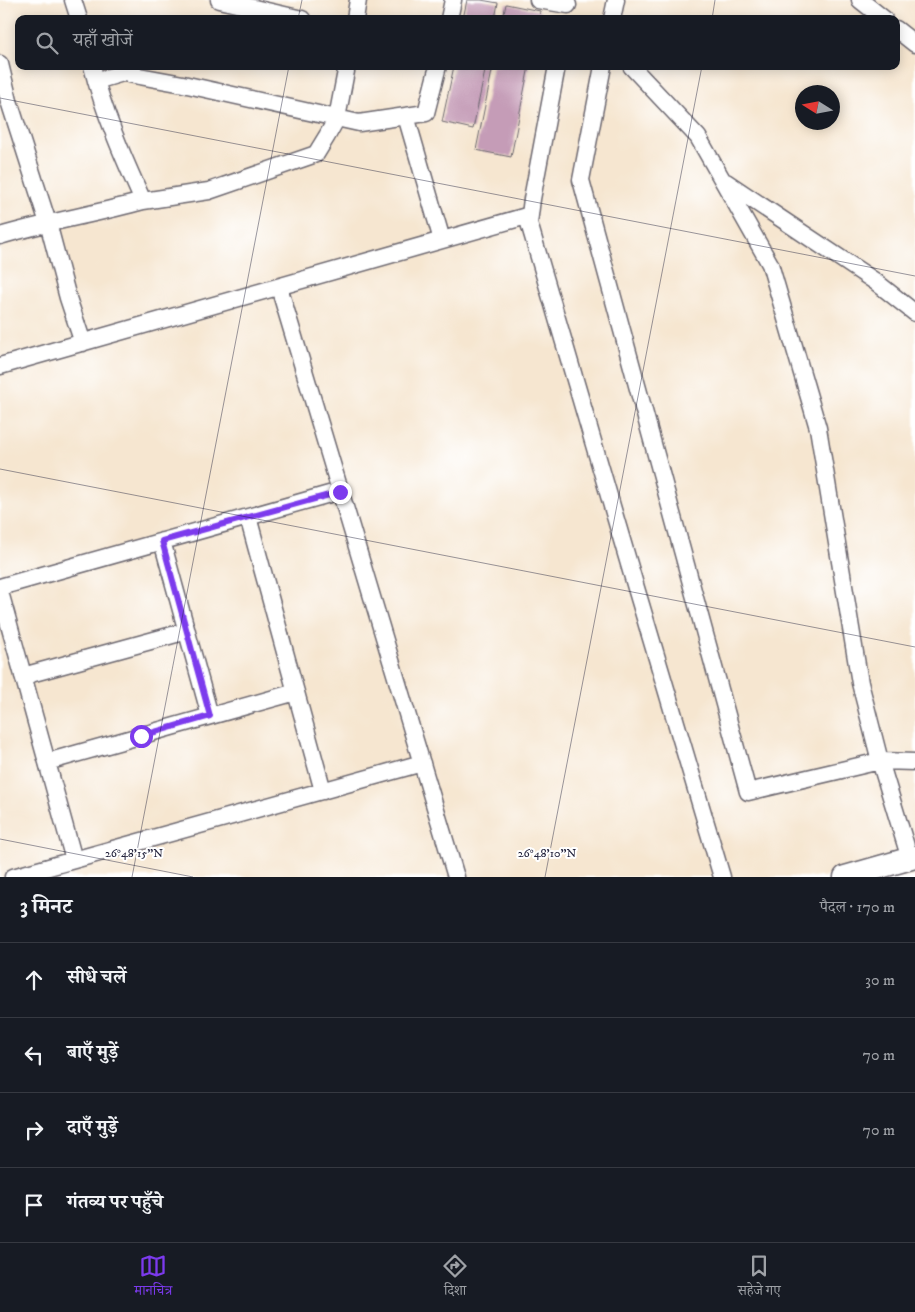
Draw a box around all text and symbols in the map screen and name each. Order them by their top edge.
search box [15,15,900,70]
icon: search [33,29,61,57]
text: यहाँ खोजें [73,29,133,52]
north arrow [795,85,840,130]
route end [329,481,352,504]
route start [130,725,153,748]
text: 26°48'15"N [105,846,163,861]
text: 26°48'10"N [518,846,576,861]
text: 3 मिनट [20,894,72,920]
text: पैदल · 170 m [820,897,895,917]
icon: ahead [20,966,48,994]
text: सीधे चलें [67,966,126,989]
text: 30 m [865,970,895,990]
icon: left [20,1041,48,1069]
text: बाएँ मुड़ें [67,1041,118,1064]
text: 70 m [863,1045,895,1065]
icon: right [20,1116,48,1144]
text: दाएँ मुड़ें [67,1116,118,1139]
text: 70 m [863,1120,895,1140]
icon: arrive [20,1191,48,1219]
text: गंतव्य पर पहुँचे [67,1191,163,1214]
tab: मानचित्र [134,1252,172,1304]
tab: दिशा [441,1252,469,1304]
tab: सहेजे गए [738,1252,781,1304]

